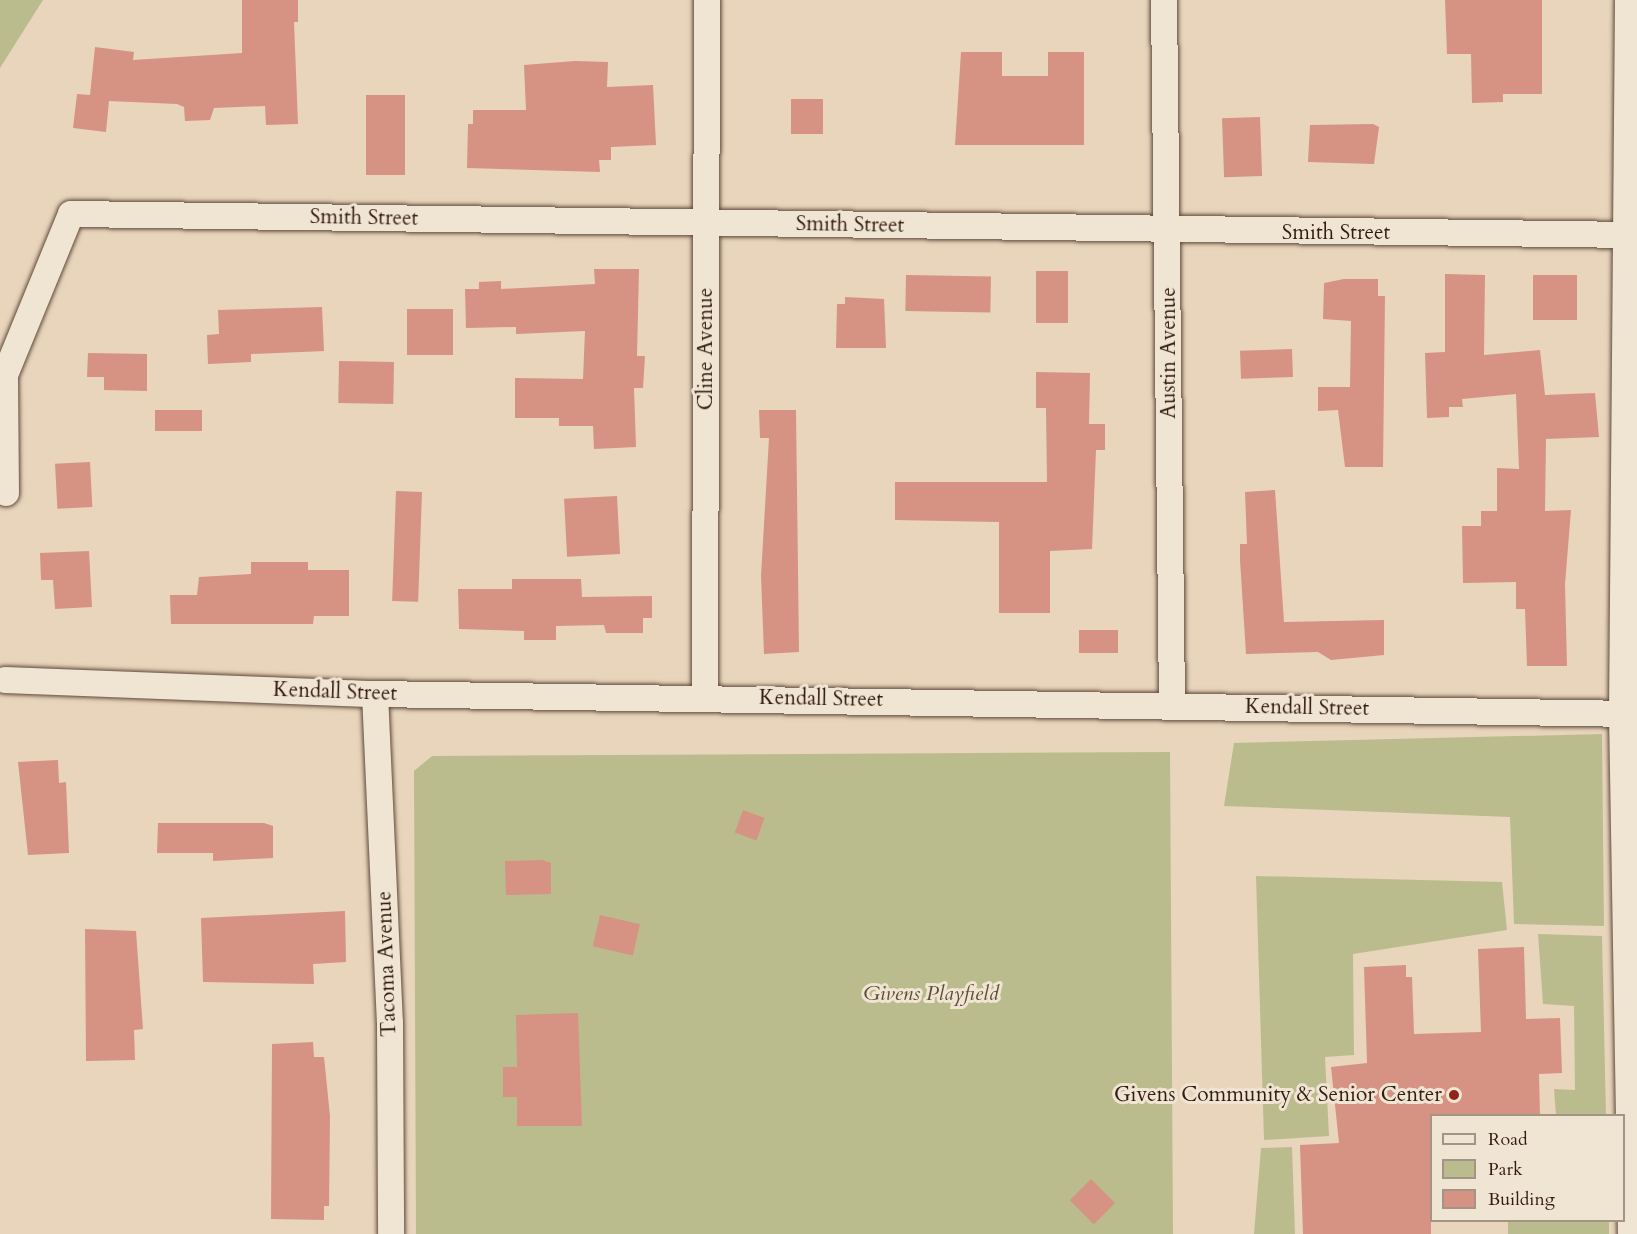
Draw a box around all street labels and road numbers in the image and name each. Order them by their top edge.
street label: Smith Street [310,204,418,232]
street label: Smith Street [796,211,904,239]
street label: Smith Street [1282,220,1390,246]
street label: Austin Avenue [1156,287,1182,419]
street label: Cline Avenue [693,288,719,410]
street label: Kendall Street [273,677,397,707]
street label: Kendall Street [759,685,883,713]
street label: Kendall Street [1245,694,1369,722]
street label: Tacoma Avenue [372,891,402,1037]

